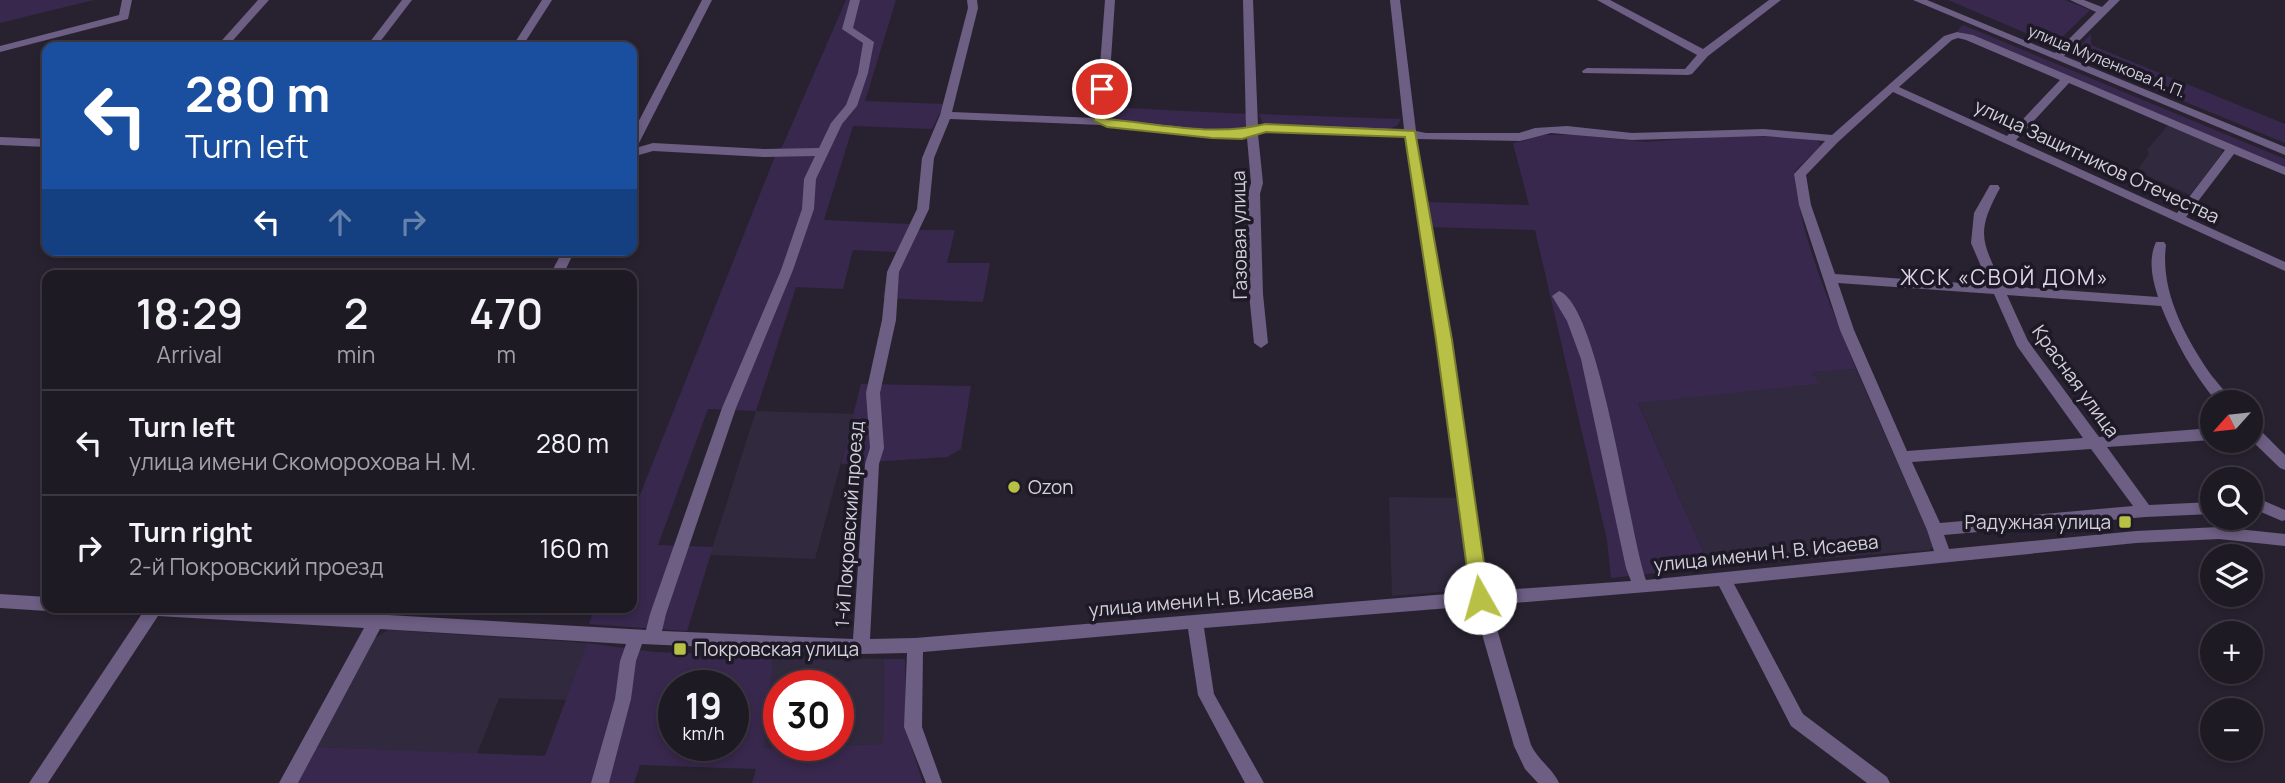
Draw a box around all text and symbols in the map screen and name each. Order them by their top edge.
street label: улица Муленкова А. П. [2025,19,2189,103]
pin [1072,59,1132,119]
text: 280 m [185,60,330,127]
icon: left [70,70,161,161]
icon: arrive [1083,70,1121,108]
street label: улица Защитников Отечества [1970,93,2224,229]
text: Turn left [185,124,309,168]
street label: Газовая улица [1225,170,1253,300]
icon: left [248,203,286,241]
icon: ahead [321,203,359,241]
icon: right [394,203,432,241]
district label: ЖСК «СВОЙ ДОМ» [1900,263,2110,291]
text: 18:29 [136,284,243,342]
text: 2 [344,284,368,342]
text: 470 [469,284,543,342]
street label: Красная улица [2026,319,2126,443]
text: Arrival [157,338,222,370]
text: min [337,338,375,370]
text: m [496,338,516,370]
north arrow [2200,390,2263,453]
map controls [2200,390,2263,761]
text: Turn left [129,409,236,445]
street label: 1-й Покровский проезд [829,420,869,628]
icon: left [70,424,108,462]
text: 280 m [536,425,609,461]
text: улица имени Скоморохова Н. М. [129,445,476,477]
button: search [2200,467,2263,530]
place label: Ozon [1028,474,1074,500]
marker: Ozon [1006,479,1022,495]
place label: Радужная улица [1965,509,2111,535]
text: Turn right [129,514,253,550]
marker: Радужная улица [2117,514,2133,530]
street label: улица имени Н. В. Исаева [1652,528,1880,578]
icon: right [70,529,108,567]
text: 160 m [540,530,609,566]
button: layers [2200,544,2263,607]
text: 2-й Покровский проезд [129,550,384,582]
position arrow [1443,561,1517,635]
street label: улица имени Н. В. Исаева [1088,577,1314,623]
button: + [2200,621,2263,684]
place label: Покровская улица [694,636,859,662]
marker: Покровская улица [672,641,688,657]
speed limit sign: 30 [763,670,854,761]
text: 19 [685,682,722,730]
button: − [2200,698,2263,761]
text: km/h [683,721,724,745]

